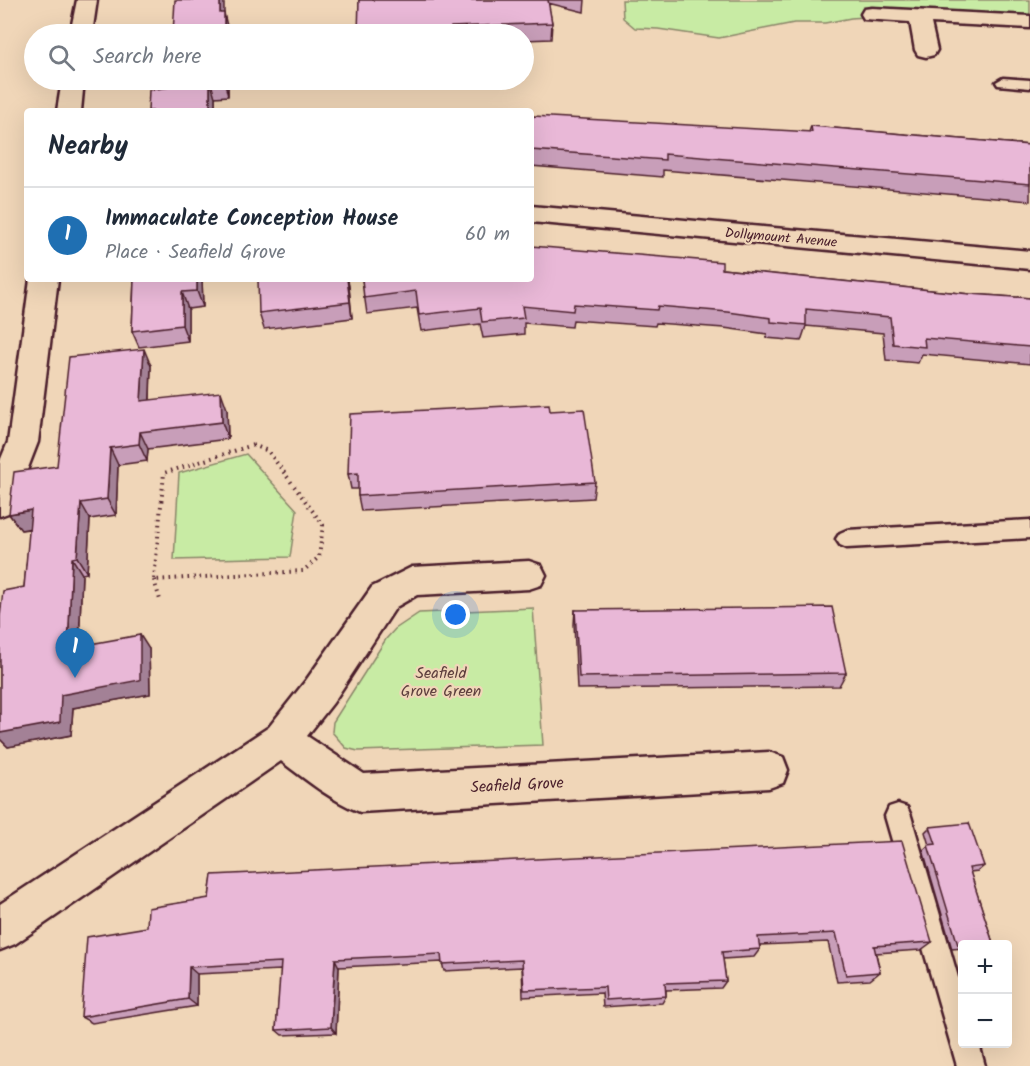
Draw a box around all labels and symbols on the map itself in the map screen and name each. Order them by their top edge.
street label: Dollymount Avenue [724,222,839,254]
your location [441,600,470,629]
pin: 1 [56,628,94,678]
park label: Seafield Grove Green [401,661,481,704]
street label: Seafield Grove [470,771,564,800]

